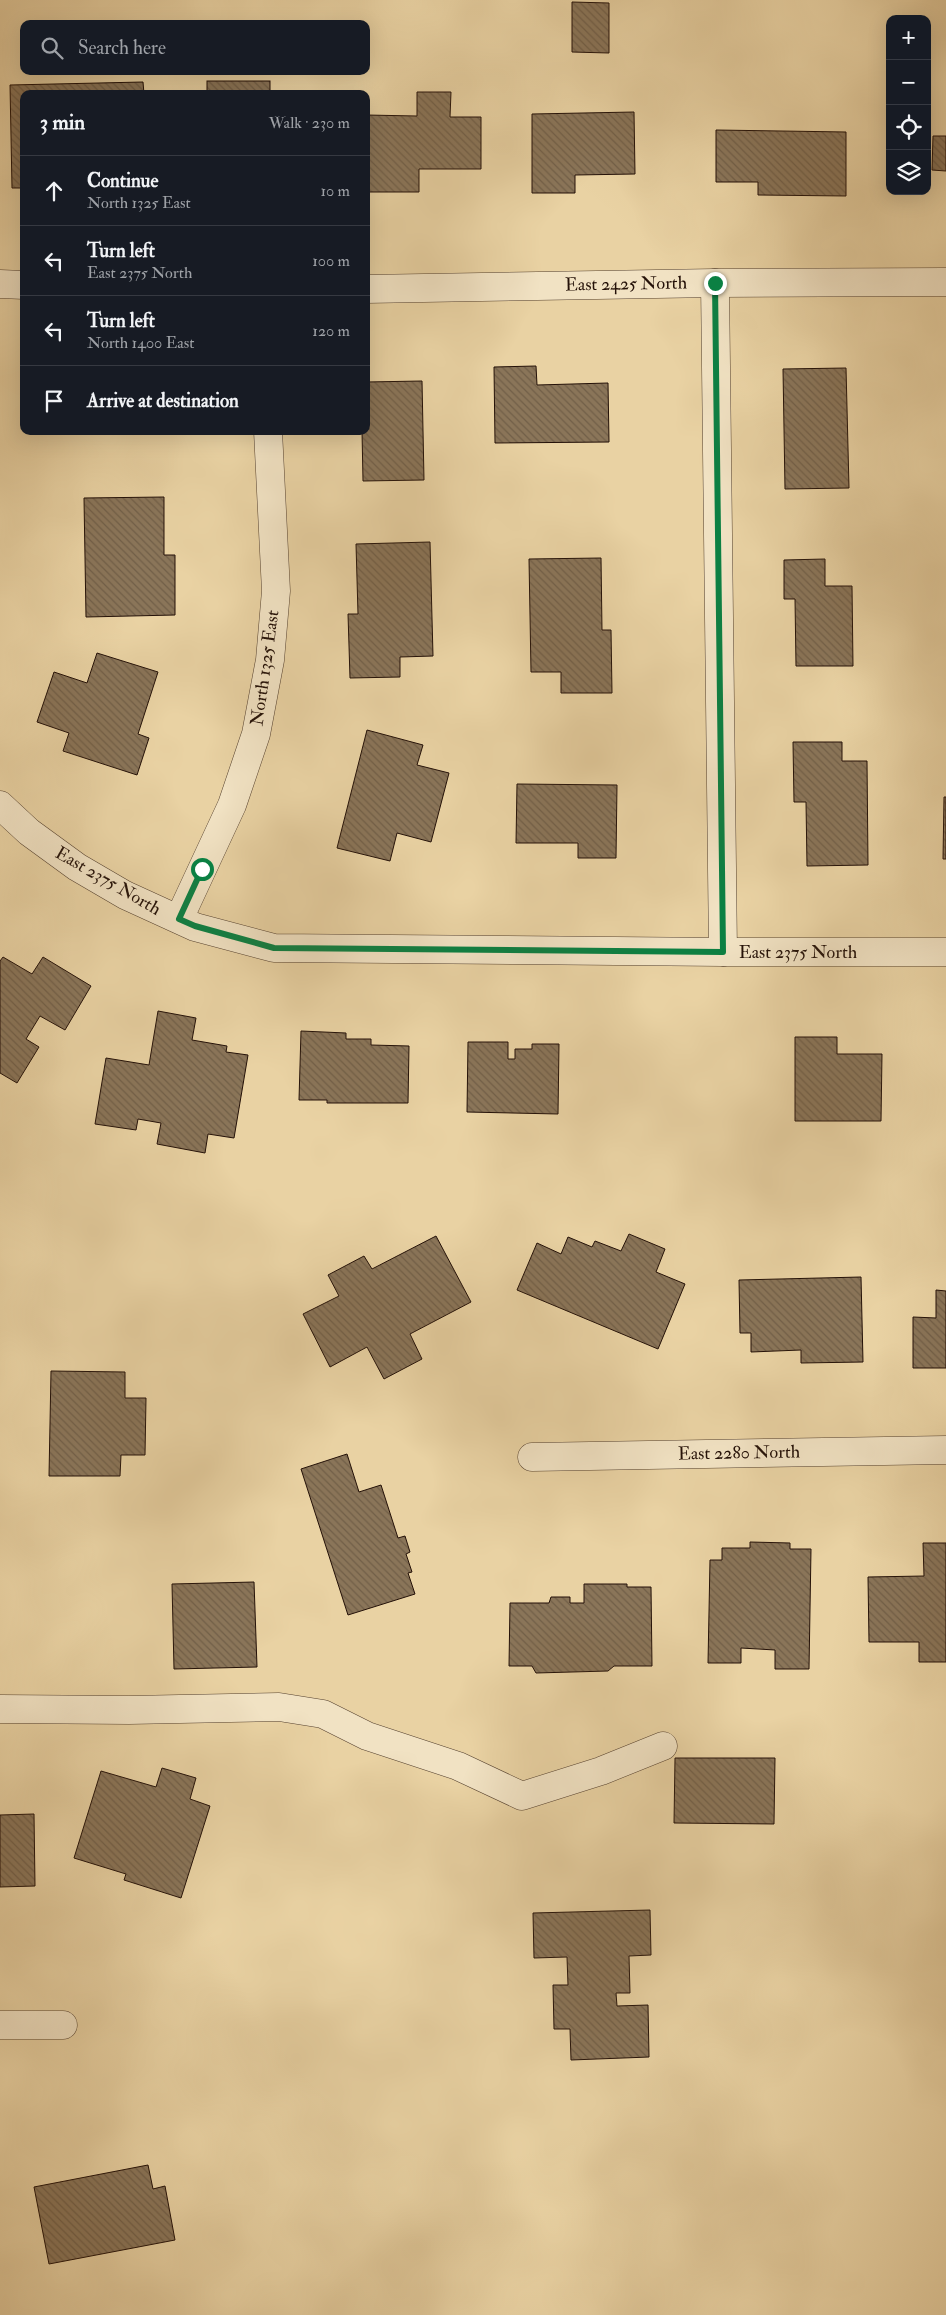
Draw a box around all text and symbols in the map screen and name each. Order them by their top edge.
map controls [886,15,931,195]
button: + [886,15,931,60]
search box [20,20,370,75]
icon: search [38,34,66,62]
text: Search here [78,36,166,60]
button: − [886,60,931,105]
button: locate [886,105,931,150]
text: 3 min [40,109,85,136]
text: Walk · 230 m [269,113,350,133]
button: layers [886,150,931,195]
text: Continue [87,169,158,193]
icon: ahead [40,177,68,205]
text: 10 m [320,181,350,201]
text: North 1325 East [87,193,191,213]
text: Turn left [87,239,155,263]
icon: left [40,247,68,275]
text: 100 m [312,251,350,271]
text: East 2375 North [87,263,192,283]
street label: East 2425 North [565,271,688,297]
route end [704,272,727,295]
text: Turn left [87,309,155,333]
icon: left [40,317,68,345]
text: 120 m [312,321,350,341]
text: North 1400 East [87,333,194,353]
icon: arrive [40,387,68,415]
text: Arrive at destination [87,389,239,413]
street label: North 1325 East [245,609,285,727]
street label: East 2375 North [51,841,166,921]
route start [191,858,214,881]
street label: East 2375 North [739,941,858,964]
street label: East 2280 North [678,1440,801,1466]

